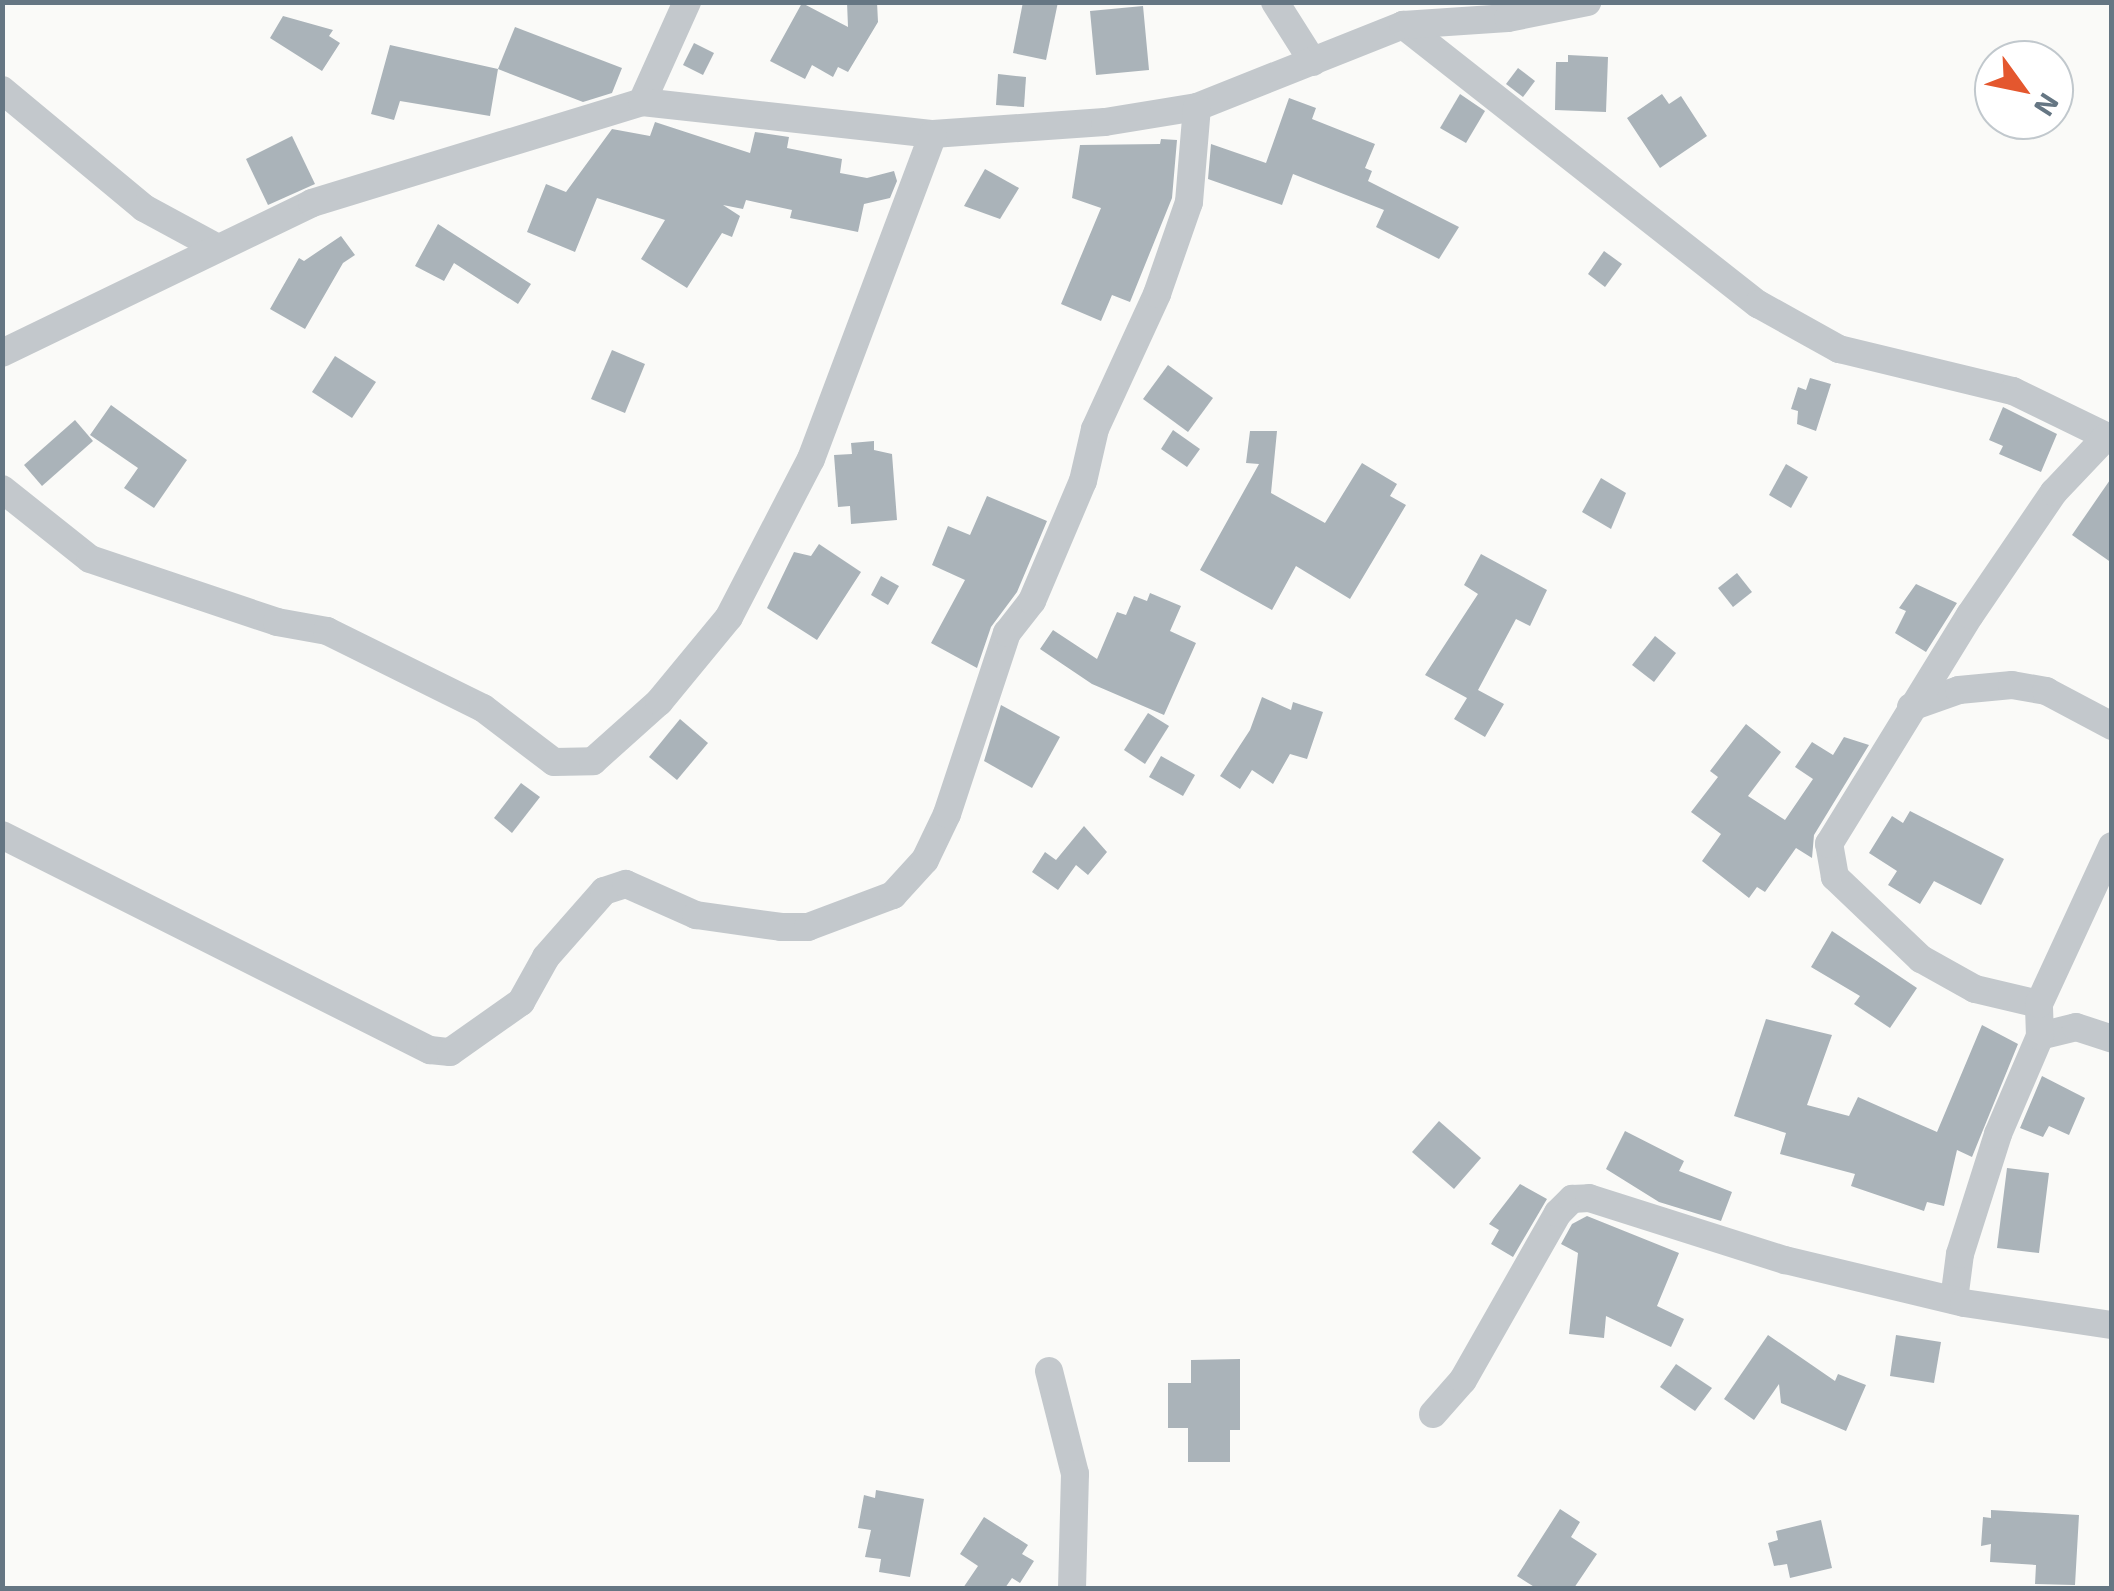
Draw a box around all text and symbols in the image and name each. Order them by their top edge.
north arrow [1974,40,2074,140]
text: N [2028,88,2067,123]

